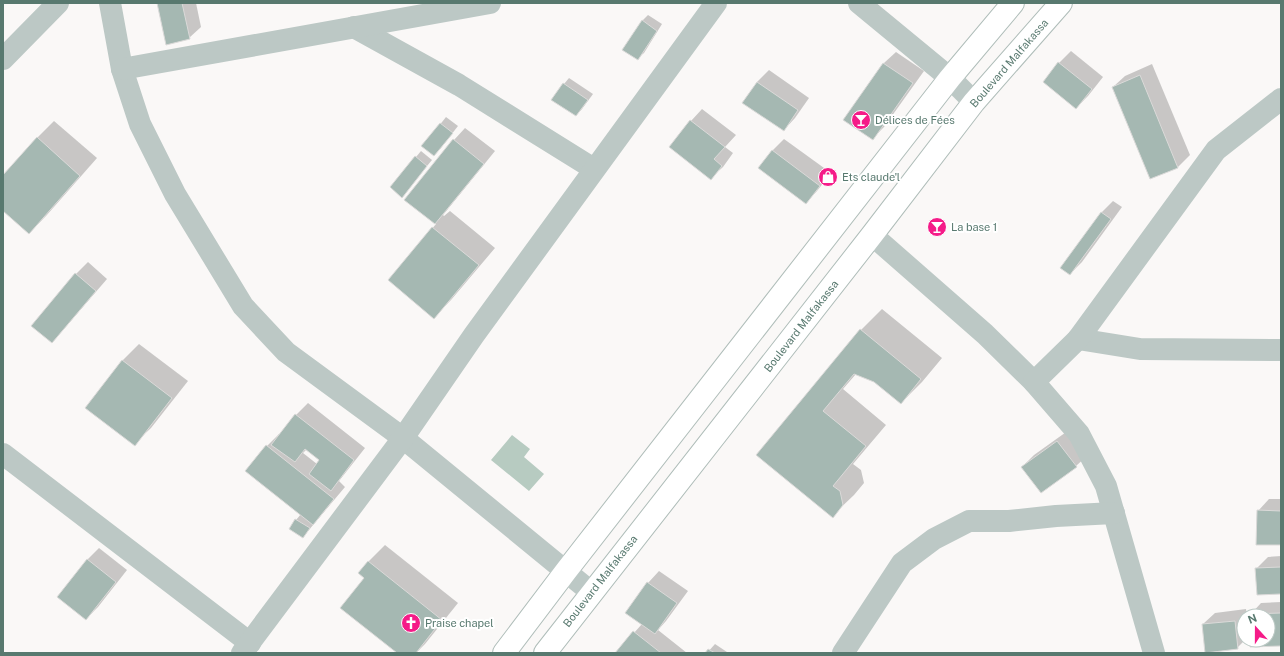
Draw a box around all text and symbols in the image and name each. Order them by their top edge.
street label: Boulevard Malfakassa [967,16,1051,110]
bar icon: Délices de Fées [850,109,872,131]
place label: Délices de Fées [875,114,955,126]
shop icon: Ets claude'l [817,166,839,188]
place label: Ets claude'l [842,171,900,183]
bar icon: La base 1 [926,216,948,238]
place label: La base 1 [951,221,997,233]
street label: Boulevard Malfakassa [762,278,840,374]
street label: Boulevard Malfakassa [561,533,639,629]
north arrow [1236,608,1276,648]
church icon: Praise chapel [400,612,422,634]
text: N [1246,612,1259,626]
place label: Praise chapel [425,617,494,629]

